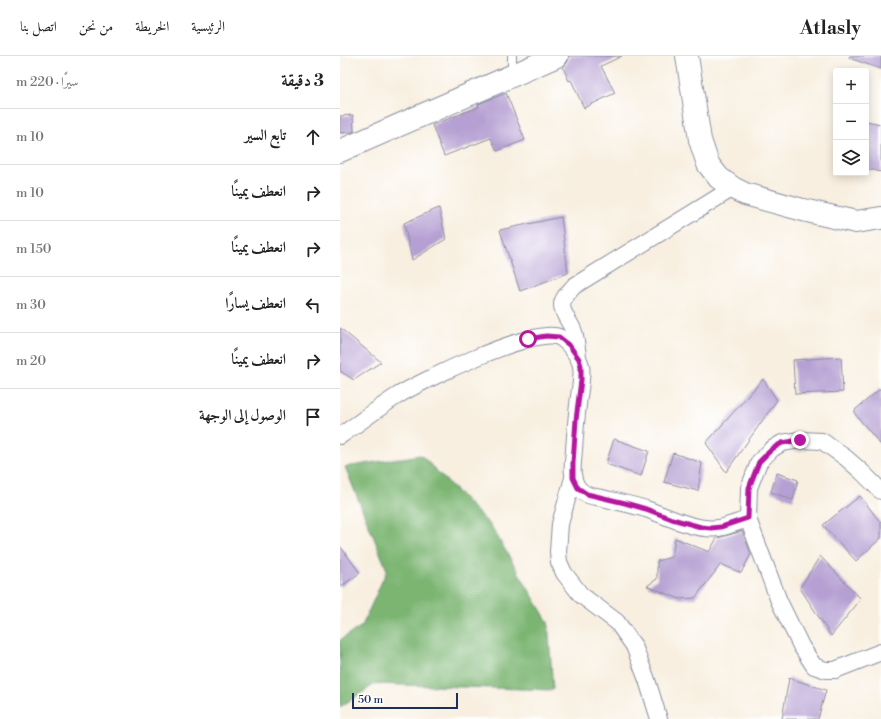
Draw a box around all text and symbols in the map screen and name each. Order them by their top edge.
text: Atlasly [800,16,861,40]
text: اتصل بنا [20,18,57,36]
text: من نحن [79,18,113,36]
text: الخريطة [135,18,169,36]
text: الرئيسية [191,18,225,36]
map controls [833,68,869,176]
button: + [833,68,869,104]
text: 3 دقيقة [281,70,324,92]
text: سيرًا · 220 m [16,74,78,90]
button: − [833,104,869,140]
text: تابع السير [244,126,286,145]
icon: ahead [302,126,324,148]
text: 10 m [16,129,44,145]
button: layers [833,140,869,176]
text: انعطف يمينًا [231,182,286,201]
icon: right [302,182,324,204]
text: 10 m [16,185,44,201]
text: انعطف يمينًا [231,238,286,257]
icon: right [302,238,324,260]
text: 150 m [16,241,51,257]
text: انعطف يسارًا [225,294,286,313]
icon: left [302,294,324,316]
text: 30 m [16,297,46,313]
route start [519,330,537,348]
text: انعطف يمينًا [231,350,286,369]
icon: right [302,350,324,372]
text: 20 m [16,353,46,369]
text: الوصول إلى الوجهة [199,406,286,425]
icon: arrive [302,406,324,428]
route end [791,431,809,449]
scale bar [352,691,458,710]
text: 50 m [358,693,383,707]

